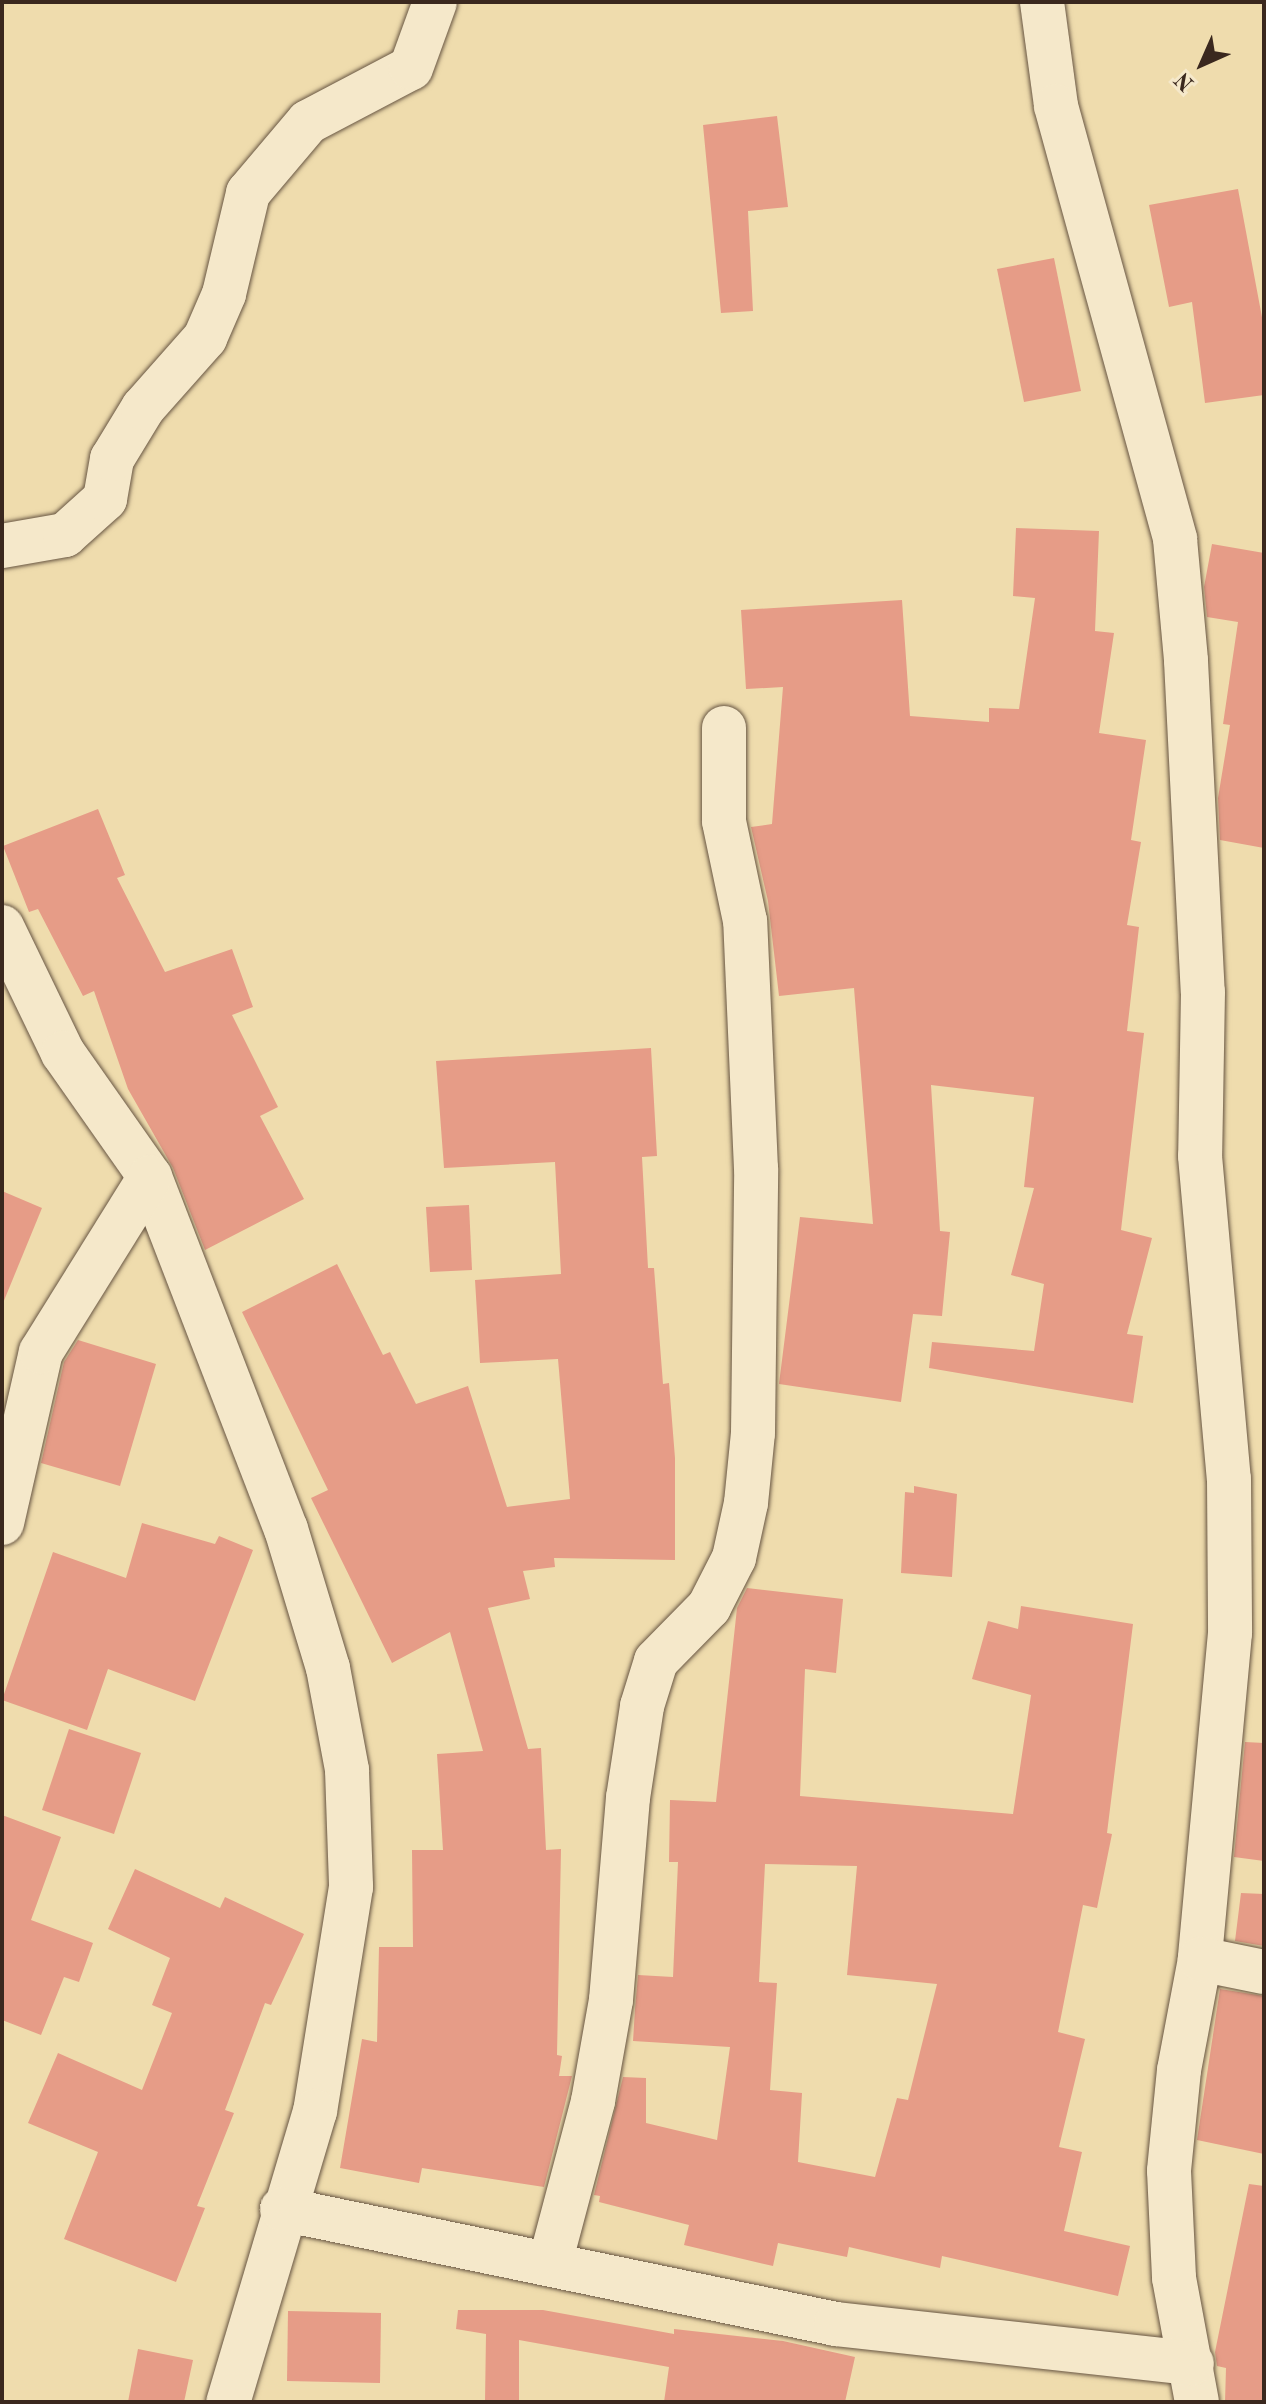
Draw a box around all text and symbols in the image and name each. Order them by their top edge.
north arrow [1162,24,1242,104]
text: N [1171,67,1199,95]

